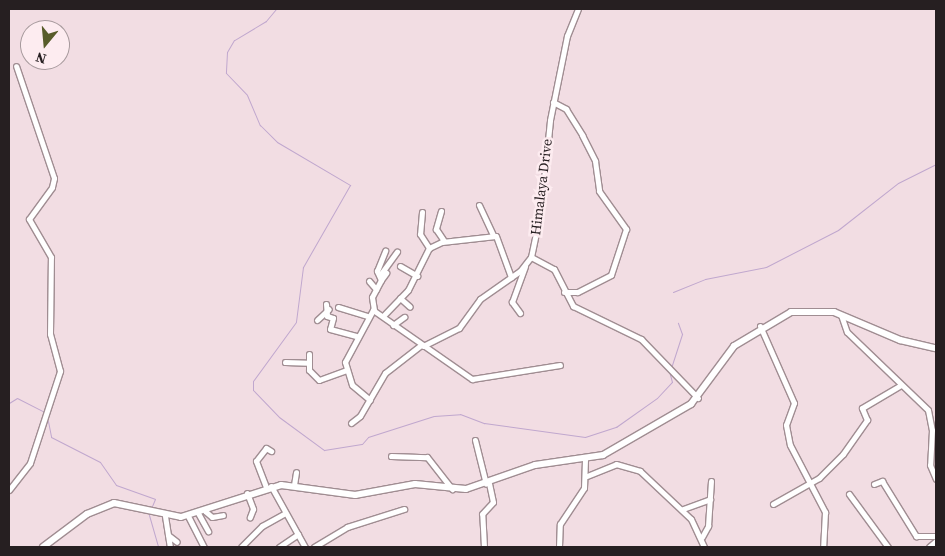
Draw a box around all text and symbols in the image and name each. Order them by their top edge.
north arrow [20,20,70,70]
text: N [33,47,49,69]
street label: Himalaya Drive [527,138,555,236]

